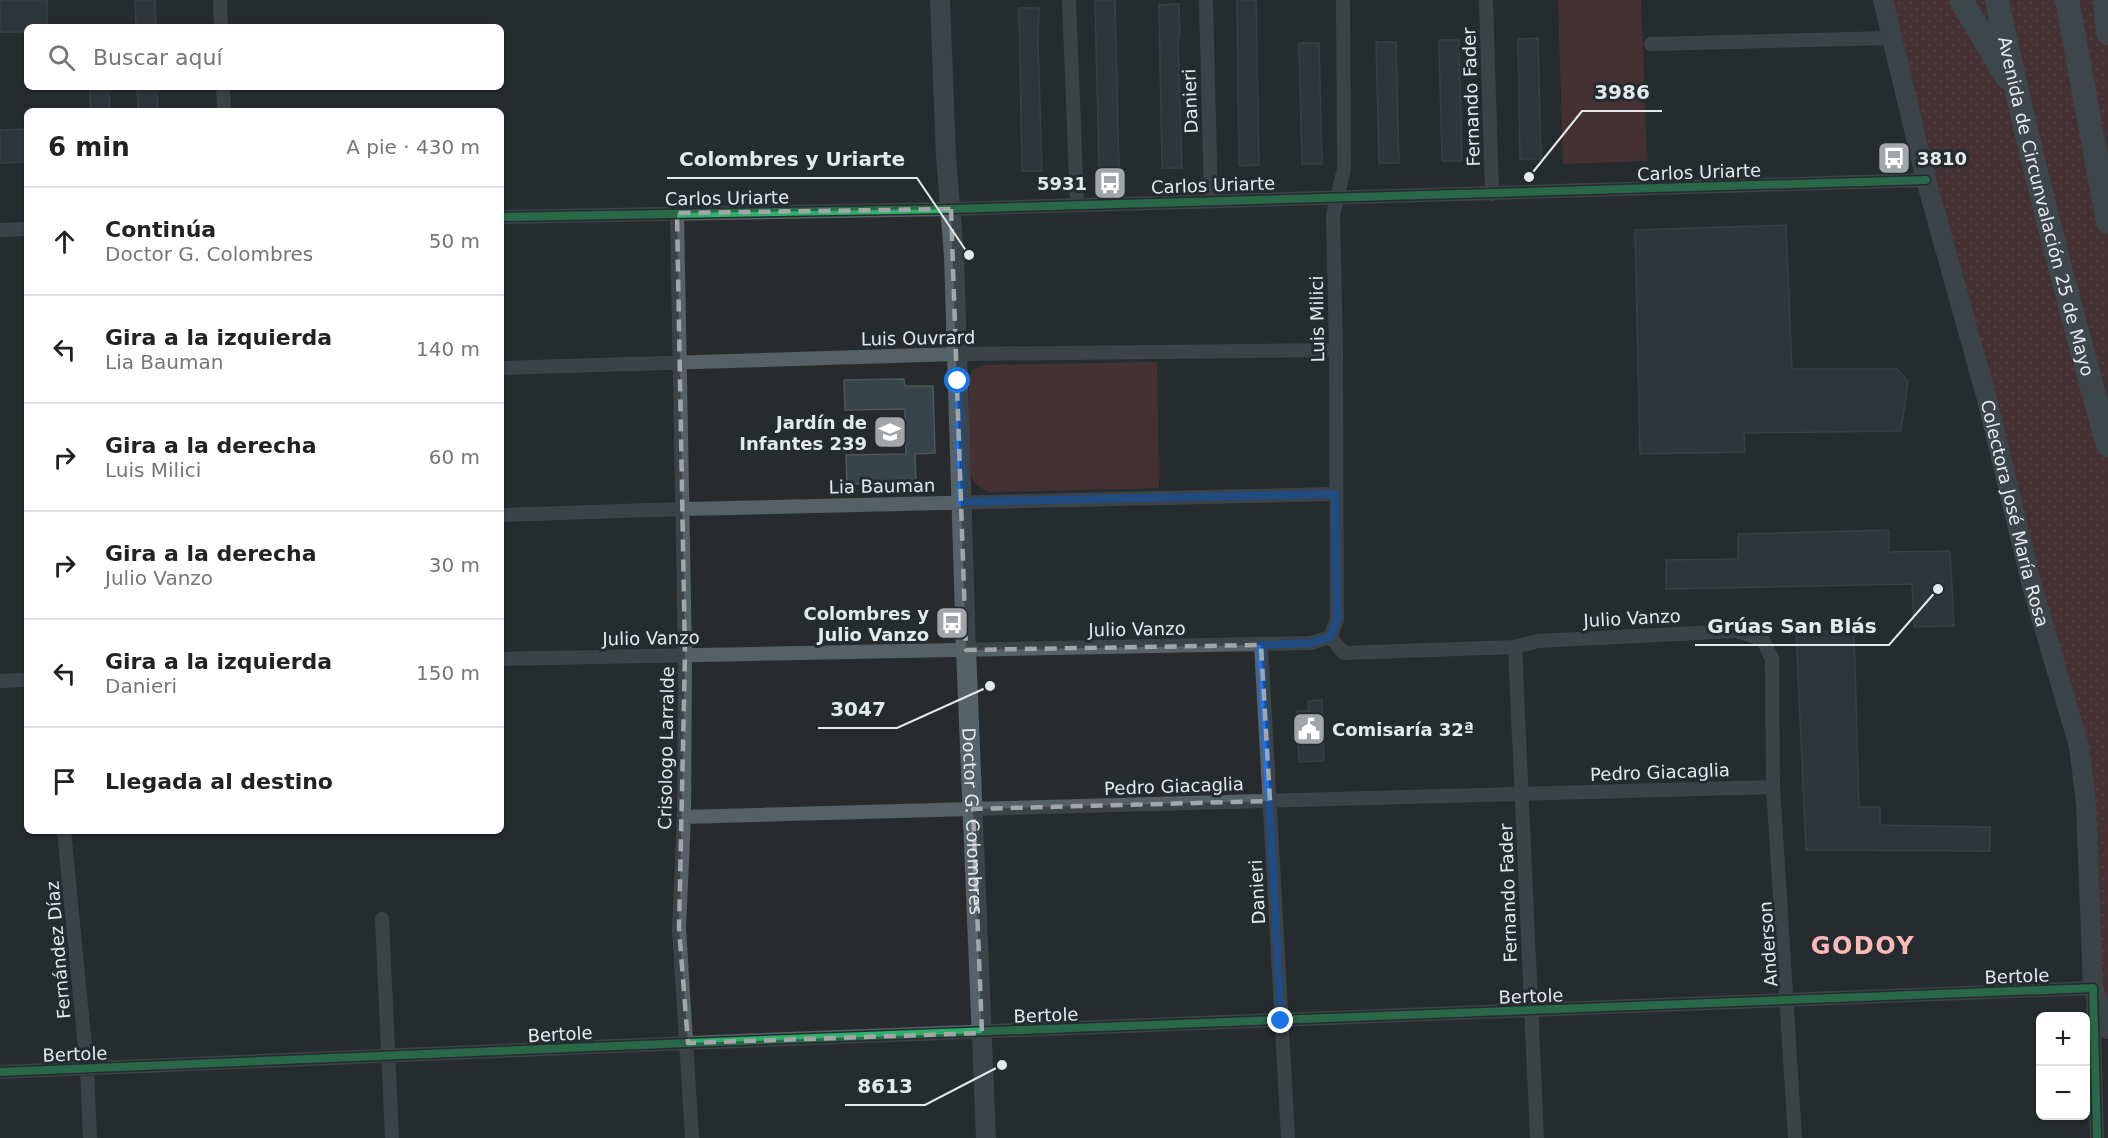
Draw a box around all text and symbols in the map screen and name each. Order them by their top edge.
search box [24,24,504,90]
street label: Fernando Fader [1458,26,1484,167]
street label: Avenida de Circunvalación 25 de Mayo [1994,34,2099,378]
icon: search [45,41,78,74]
text: Buscar aquí [93,45,223,70]
street label: Danieri [1178,68,1202,134]
callout: 3986 [1582,73,1662,111]
text: 3986 [1594,80,1650,104]
text: 6 min [48,132,130,162]
text: A pie · 430 m [346,135,480,159]
callout: Colombres y Uriarte [667,140,917,178]
bus stop icon: 3810 [1876,140,1912,176]
text: Colombres y Uriarte [679,147,905,171]
place label: 3810 [1917,148,1967,169]
street label: Carlos Uriarte [1637,159,1761,185]
bus stop icon: 5931 [1092,165,1128,201]
street label: Carlos Uriarte [1151,172,1275,198]
place label: 5931 [1037,173,1087,194]
street label: Carlos Uriarte [665,186,789,210]
text: Continúa [105,217,216,242]
icon: ahead [48,225,81,258]
text: 50 m [429,229,480,253]
text: Doctor G. Colombres [105,242,313,266]
street label: Luis Milici [1306,275,1328,363]
text: Gira a la izquierda [105,325,332,350]
street label: Luis Ouvrard [861,327,975,349]
icon: left [48,333,81,366]
text: 140 m [416,337,480,361]
text: Lia Bauman [105,350,223,374]
route start [944,367,970,393]
street label: Colectora José María Rosa [1977,397,2054,629]
place label: Jardín de Infantes 239 [739,412,867,454]
school or university icon: Jardín de Infantes 239 [872,414,908,450]
text: Gira a la derecha [105,433,317,458]
icon: right [48,441,81,474]
text: 60 m [429,445,480,469]
text: Luis Milici [105,458,201,482]
street label: Lia Bauman [829,475,935,497]
text: Gira a la derecha [105,541,317,566]
icon: right [48,549,81,582]
text: 30 m [429,553,480,577]
text: Julio Vanzo [105,566,213,590]
place label: Colombres y Julio Vanzo [803,603,929,645]
bus stop icon: Colombres y Julio Vanzo [934,605,970,641]
street label: Julio Vanzo [1582,605,1681,631]
callout: Grúas San Blás [1695,607,1889,645]
text: Grúas San Blás [1707,614,1877,638]
street label: Julio Vanzo [1087,618,1186,640]
street label: Julio Vanzo [601,627,700,649]
text: Gira a la izquierda [105,649,332,674]
icon: left [48,657,81,690]
text: 150 m [416,661,480,685]
street label: Crisologo Larralde [654,666,678,830]
text: Danieri [105,674,177,698]
callout: 3047 [818,690,897,728]
text: 3047 [830,697,886,721]
public building icon: Comisaría 32ª [1291,711,1327,747]
place label: Comisaría 32ª [1332,719,1474,740]
street label: Doctor G. Colombres [959,727,987,915]
street label: Pedro Giacaglia [1590,759,1730,785]
icon: arrive [48,765,81,798]
text: Llegada al destino [105,769,333,794]
street label: Pedro Giacaglia [1104,773,1244,799]
street label: Fernando Fader [1495,822,1521,963]
street label: Danieri [1245,859,1269,925]
street label: Fernández Díaz [42,880,74,1020]
street label: Anderson [1755,901,1781,987]
district label: GODOY [1811,932,1915,960]
street label: Bertole [1984,964,2050,988]
street label: Bertole [1498,984,1564,1008]
street label: Bertole [1013,1003,1079,1027]
route end [1267,1007,1293,1033]
map controls [2036,1012,2090,1120]
button: + [2036,1012,2090,1066]
street label: Bertole [527,1022,593,1046]
street label: Bertole [42,1042,108,1066]
button: − [2036,1066,2090,1120]
callout: 8613 [845,1067,925,1105]
text: 8613 [857,1074,913,1098]

